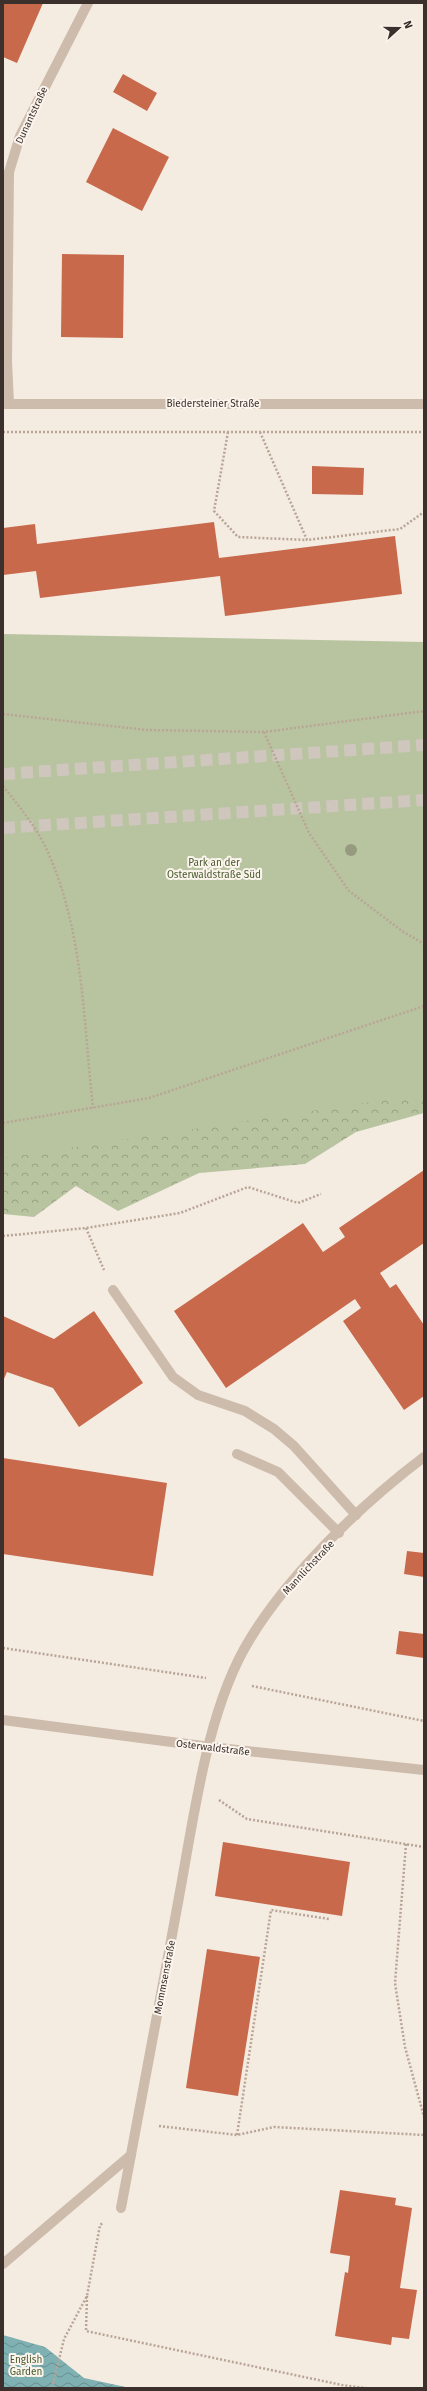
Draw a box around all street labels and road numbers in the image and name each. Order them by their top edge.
street label: Dunantstraße [13,85,50,146]
street label: Biedersteiner Straße [166,398,260,410]
street label: Mannlichstraße [280,1538,337,1597]
street label: Osterwaldstraße [175,1738,250,1758]
street label: Mommsenstraße [152,1939,178,2015]

